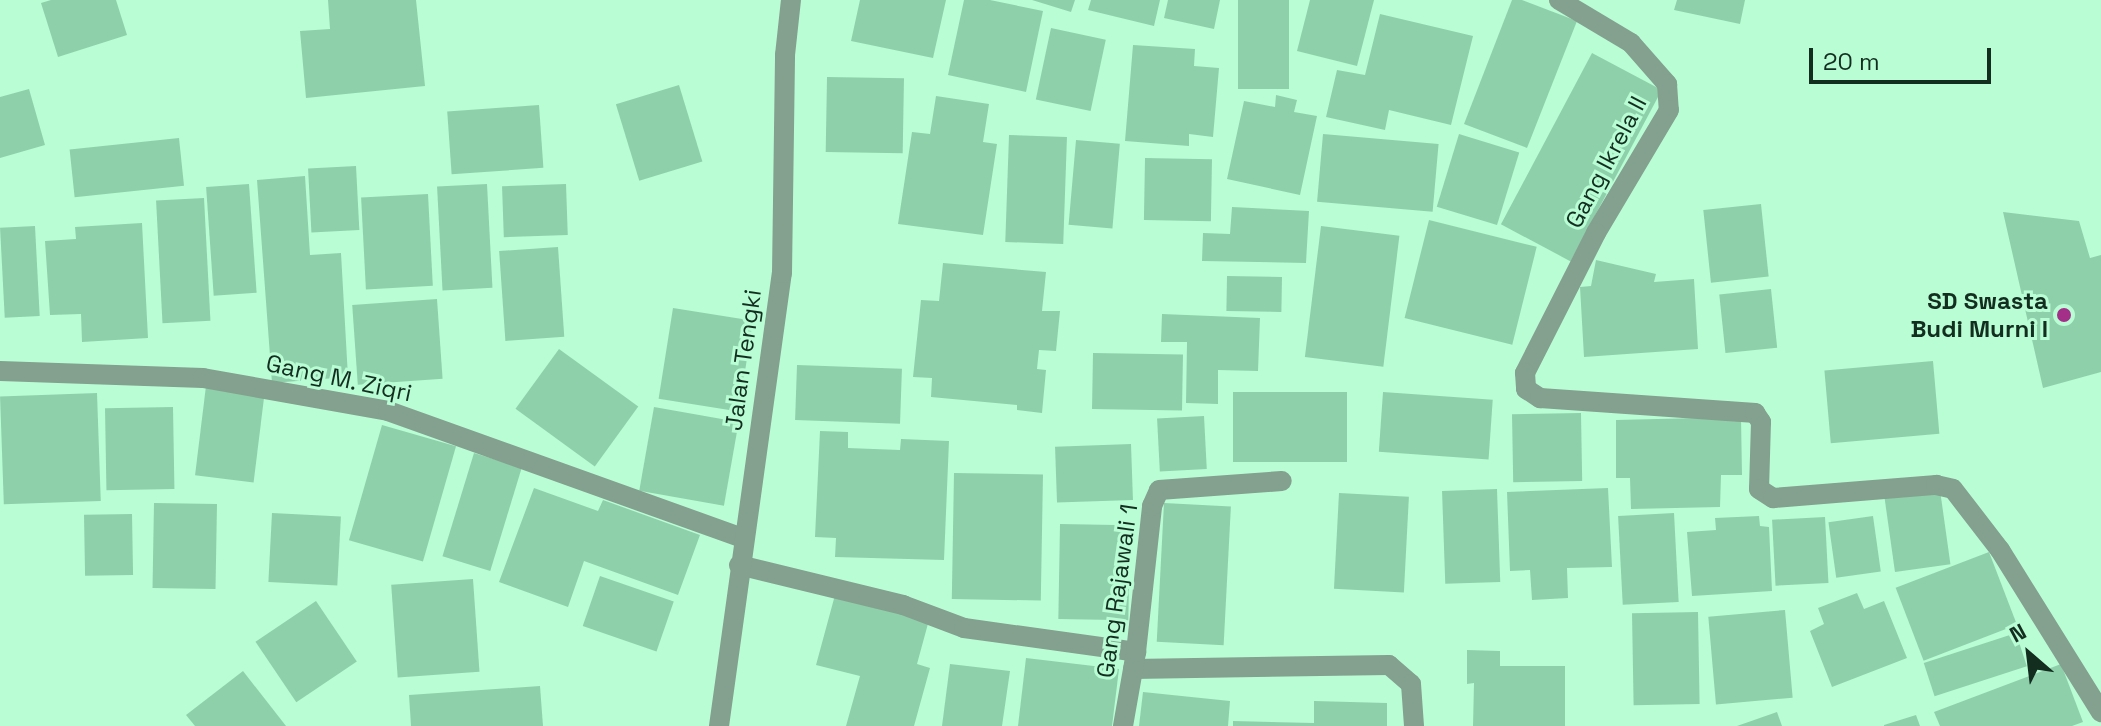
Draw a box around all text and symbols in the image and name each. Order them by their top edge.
scale bar [1813,32,1995,82]
text: 20 m [1823,46,1880,77]
street label: Gang Ikrela II [1559,91,1653,233]
street label: Jalan Tengki [719,287,767,433]
place label: SD Swasta Budi Murni I [1910,287,2048,343]
marker: SD Swasta Budi Murni I [2055,306,2073,324]
street label: Gang M. Ziqri [263,348,415,408]
street label: Gang Rajawali 1 [1091,502,1143,680]
north arrow [1989,614,2069,694]
text: N [2005,617,2031,649]

